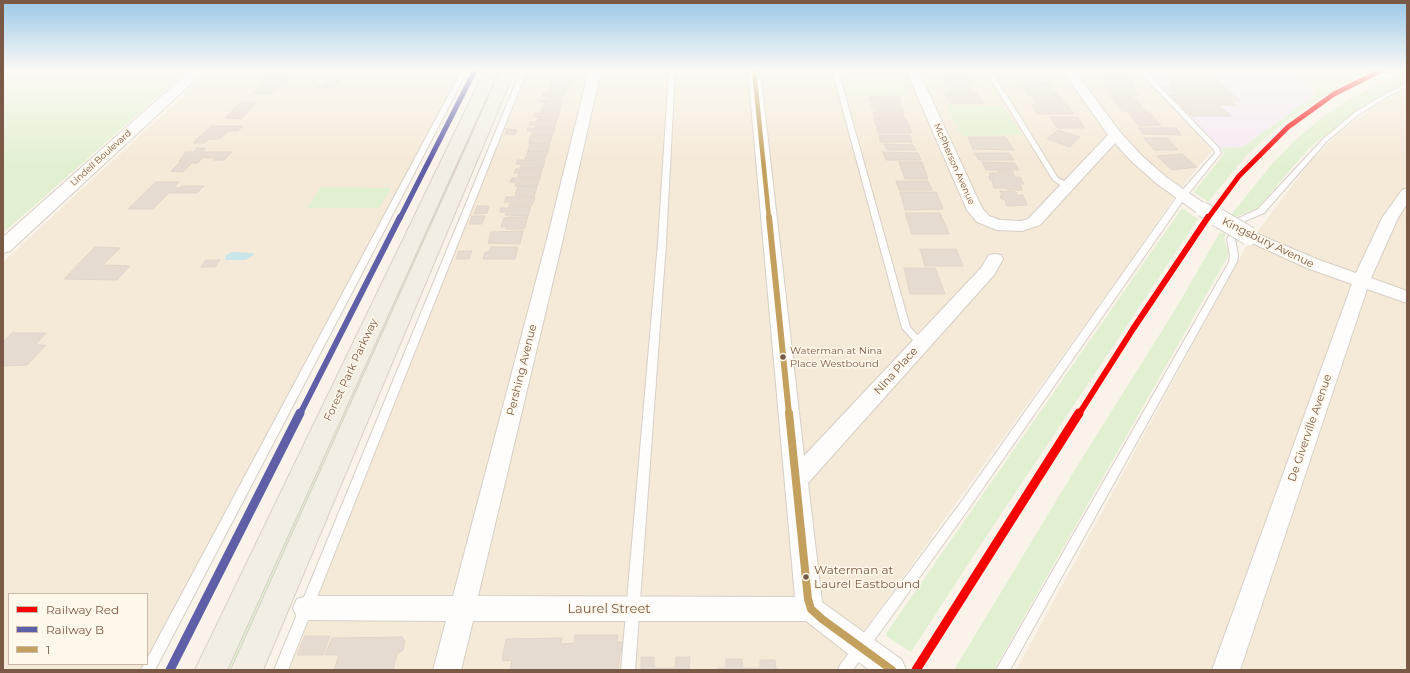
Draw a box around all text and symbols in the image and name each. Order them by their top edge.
street label: McPherson Avenue [931,122,977,206]
street label: Lindell Boulevard [68,128,134,188]
street label: Kingsbury Avenue [1220,215,1316,271]
street label: Forest Park Parkway [321,317,381,423]
street label: Pershing Avenue [504,323,540,417]
place label: Waterman at Nina Place Westbound [790,345,882,368]
street label: Nina Place [871,345,921,397]
marker: Waterman at Nina Place Westbound [778,352,788,362]
street label: De Giverville Avenue [1285,372,1335,484]
place label: Waterman at Laurel Eastbound [814,563,920,591]
marker: Waterman at Laurel Eastbound [801,572,811,582]
legend [8,593,148,665]
street label: Laurel Street [567,601,651,617]
text: Railway Red [46,602,119,617]
text: Railway B [46,622,104,637]
text: 1 [46,642,50,657]

